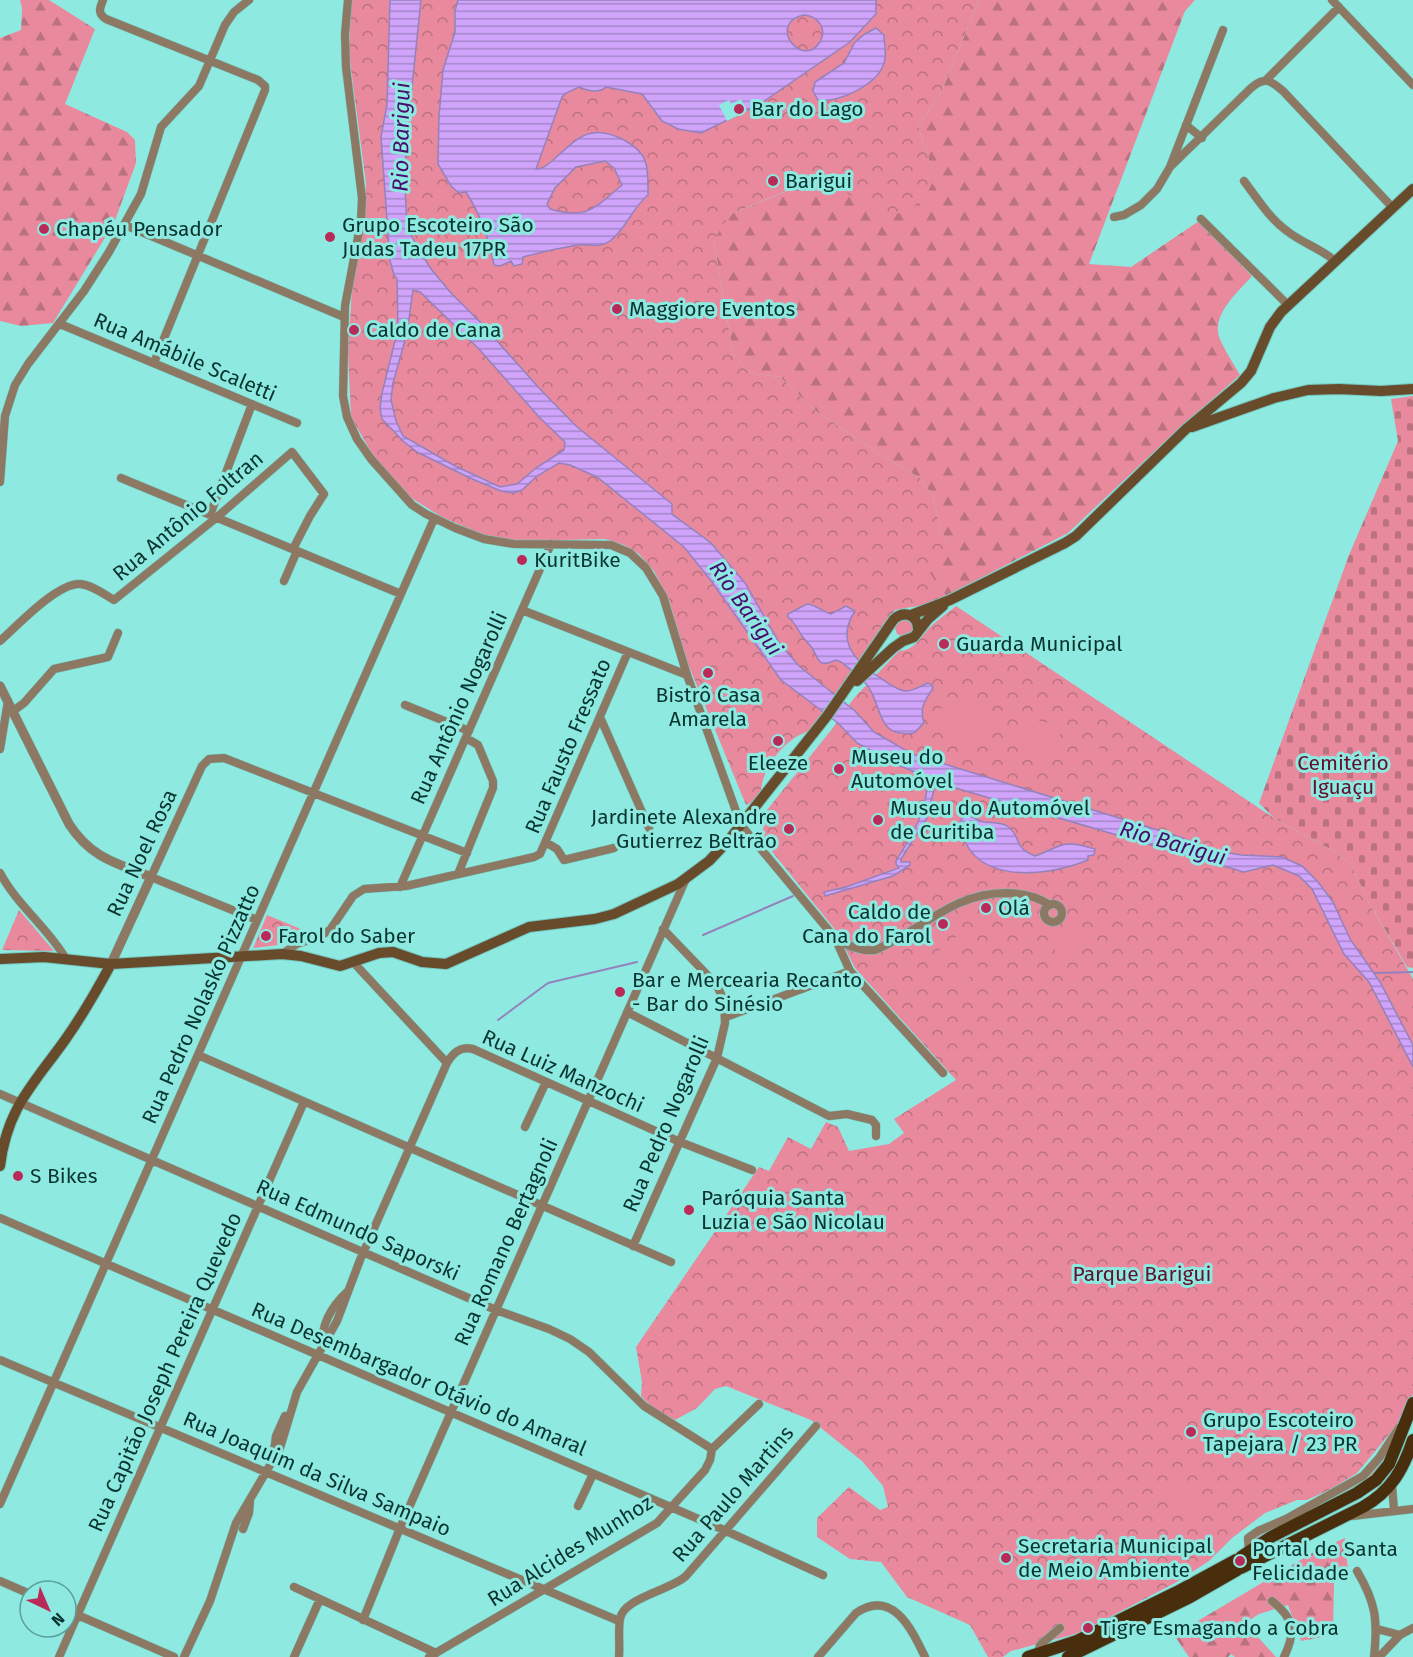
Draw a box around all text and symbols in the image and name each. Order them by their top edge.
water label: Rio Barigui [387,82,415,192]
place label: Bar do Lago [751,96,864,122]
marker: Bar do Lago [732,102,746,116]
place label: Barigui [785,168,852,194]
marker: Barigui [766,174,780,188]
place label: Grupo Escoteiro São Judas Tadeu 17PR [342,212,534,262]
place label: Chapéu Pensador [56,216,222,242]
marker: Chapéu Pensador [37,222,51,236]
marker: Grupo Escoteiro São Judas Tadeu 17PR [323,230,337,244]
place label: Maggiore Eventos [629,296,795,322]
marker: Maggiore Eventos [610,302,624,316]
street label: Rua Amábile Scaletti [90,307,280,407]
place label: Caldo de Cana [366,317,501,343]
marker: Caldo de Cana [347,323,361,337]
street label: Rua Antônio Foltran [107,445,269,587]
place label: KuritBike [534,547,621,573]
marker: KuritBike [515,553,529,567]
water label: Rio Barigui [704,555,788,661]
street label: Rua Antônio Nogarolli [405,608,513,808]
place label: Guarda Municipal [956,631,1122,657]
marker: Guarda Municipal [937,637,951,651]
street label: Rua Fausto Fressato [519,654,617,838]
marker: Bistrô Casa Amarela [701,666,715,680]
place label: Bistrô Casa Amarela [655,682,761,732]
marker: Eleeze [771,734,785,748]
place label: Museu do Automóvel [851,744,953,794]
place label: Eleeze [748,750,808,776]
park label: Cemitério Iguaçu [1297,750,1389,800]
marker: Museu do Automóvel [832,762,846,776]
street label: Rua Noel Rosa [101,785,183,921]
place label: Museu do Automóvel de Curitiba [890,795,1090,845]
place label: Jardinete Alexandre Gutierrez Beltrão [591,804,777,854]
marker: Museu do Automóvel de Curitiba [871,813,885,827]
water label: Rio Barigui [1117,815,1229,871]
marker: Jardinete Alexandre Gutierrez Beltrão [782,822,796,836]
street label: Rua Pedro Nolasko Pizzatto [136,880,266,1128]
place label: Olá [998,895,1030,921]
place label: Caldo de Cana do Farol [802,899,931,949]
marker: Olá [979,901,993,915]
marker: Caldo de Cana do Farol [936,917,950,931]
place label: Farol do Saber [278,923,415,949]
marker: Farol do Saber [259,929,273,943]
place label: Bar e Mercearia Recanto - Bar do Sinésio [632,967,862,1017]
marker: Bar e Mercearia Recanto - Bar do Sinésio [613,985,627,999]
street label: Rua Luiz Manzochi [478,1024,648,1118]
street label: Rua Pedro Nogarolli [617,1032,715,1216]
street label: Rua Romano Bertagnoli [448,1134,564,1350]
place label: S Bikes [30,1163,98,1189]
marker: S Bikes [11,1169,25,1183]
street label: Rua Edmundo Saporski [252,1173,464,1287]
place label: Paróquia Santa Luzia e São Nicolau [701,1185,885,1235]
marker: Paróquia Santa Luzia e São Nicolau [682,1203,696,1217]
street label: Rua Capitão Joseph Pereira Quevedo [83,1208,247,1536]
park label: Parque Barigui [1073,1261,1211,1287]
street label: Rua Desembargador Otávio do Amaral [247,1296,591,1462]
street label: Rua Joaquim da Silva Sampaio [179,1406,455,1542]
place label: Grupo Escoteiro Tapejara / 23 PR [1203,1407,1358,1457]
street label: Rua Paulo Martins [667,1420,799,1567]
marker: Grupo Escoteiro Tapejara / 23 PR [1184,1425,1198,1439]
street label: Rua Alcides Munhoz [483,1490,657,1612]
place label: Secretaria Municipal de Meio Ambiente [1018,1533,1212,1583]
place label: Portal de Santa Felicidade [1252,1536,1398,1586]
marker: Secretaria Municipal de Meio Ambiente [999,1551,1013,1565]
marker: Portal de Santa Felicidade [1233,1554,1247,1568]
north arrow [18,1579,78,1639]
text: N [48,1609,68,1630]
place label: Tigre Esmagando a Cobra [1100,1615,1339,1641]
marker: Tigre Esmagando a Cobra [1081,1621,1095,1635]

